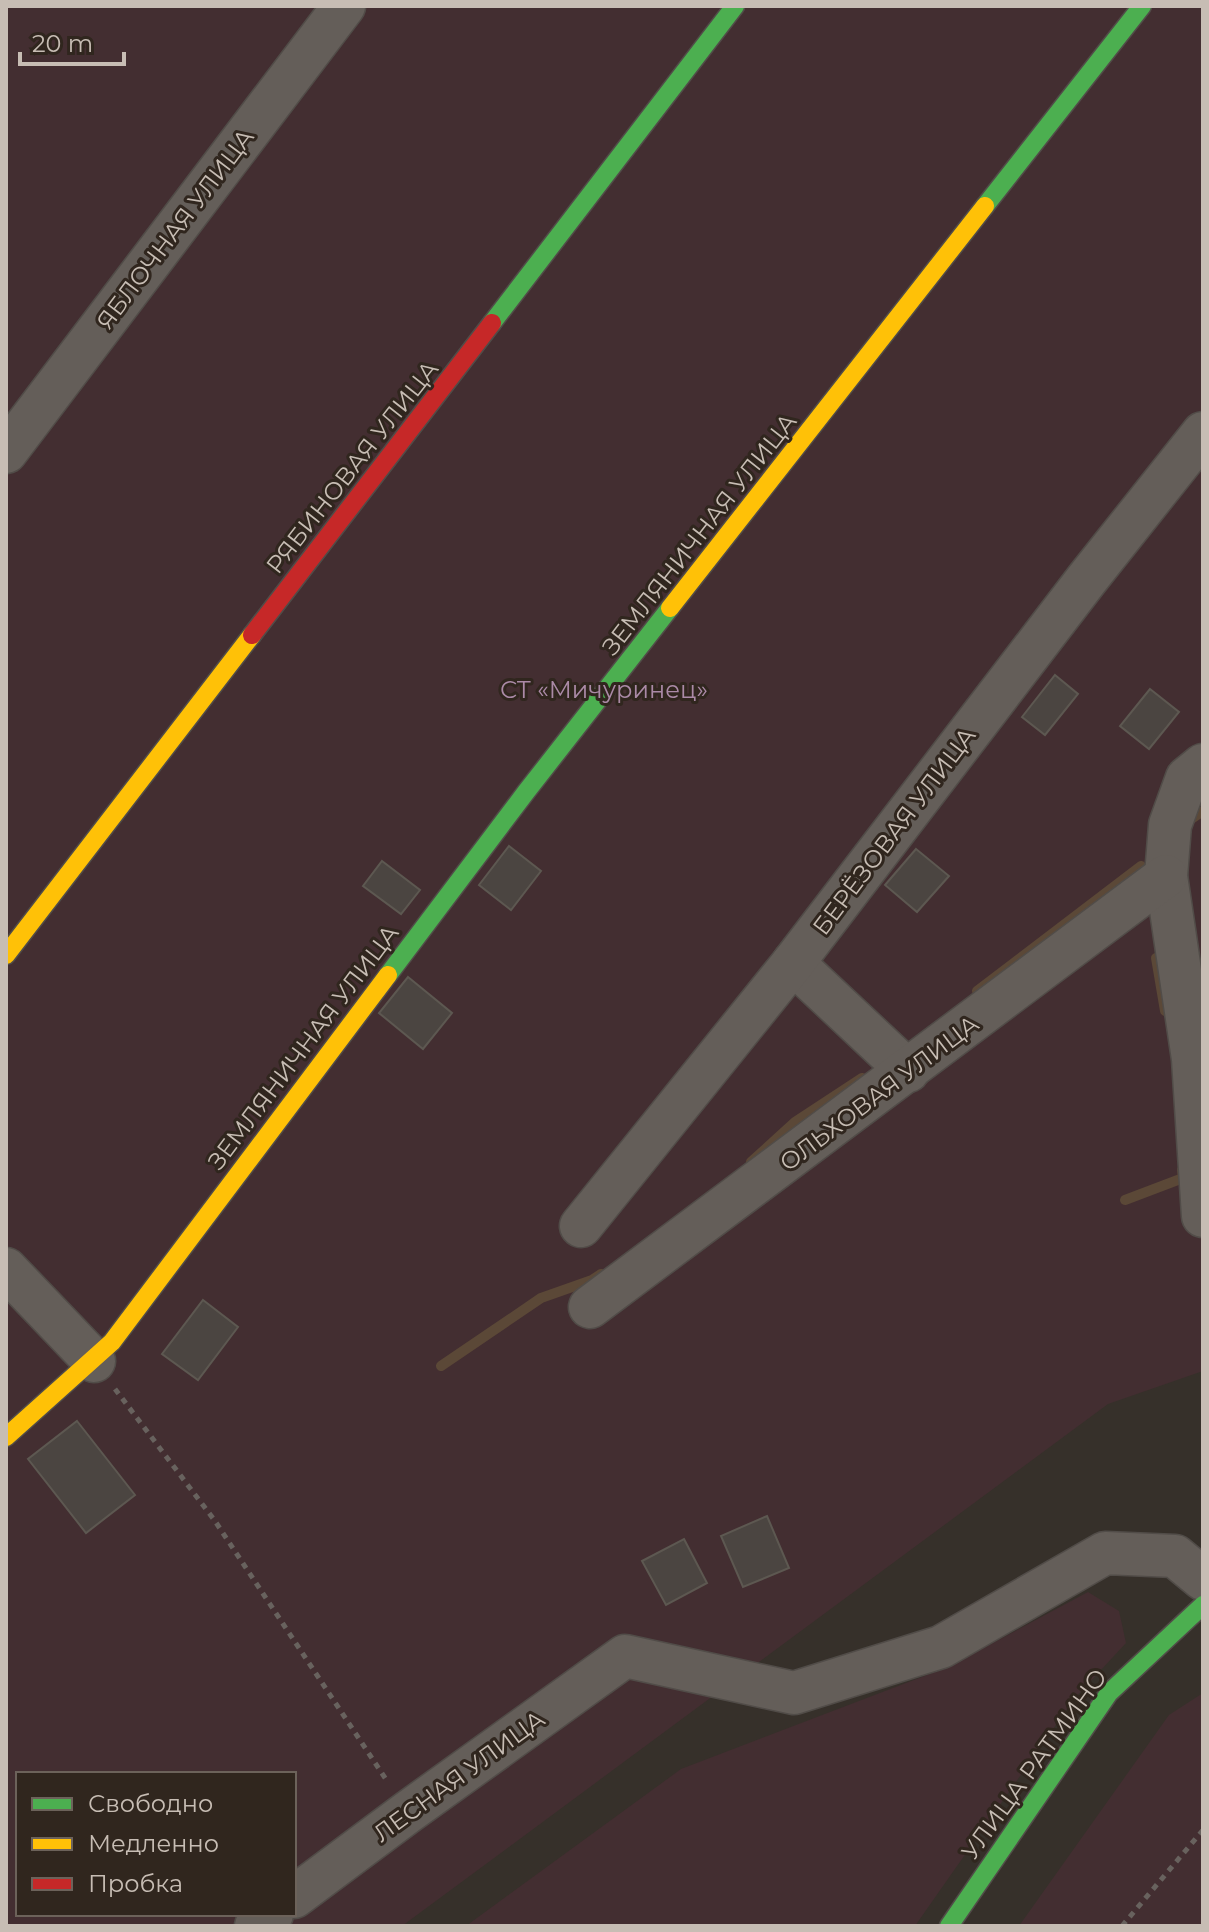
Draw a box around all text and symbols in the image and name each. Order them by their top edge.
scale bar [20,16,124,66]
text: 20 m [32,29,93,58]
street label: ЯБЛОЧНАЯ УЛИЦА [90,123,260,335]
street label: РЯБИНОВАЯ УЛИЦА [260,355,444,579]
street label: ЗЕМЛЯНИЧНАЯ УЛИЦА [596,407,803,661]
park label: СТ «Мичуринец» [500,675,708,704]
street label: БЕРЁЗОВАЯ УЛИЦА [806,721,982,941]
street label: ЗЕМЛЯНИЧНАЯ УЛИЦА [201,919,405,1175]
street label: ОЛЬХОВАЯ УЛИЦА [774,1009,984,1177]
street label: УЛИЦА РАТМИНО [955,1663,1113,1865]
street label: ЛЕСНАЯ УЛИЦА [368,1704,550,1848]
legend [16,1772,296,1916]
text: Свободно [88,1789,213,1818]
text: Медленно [88,1829,219,1858]
text: Пробка [88,1869,183,1898]

